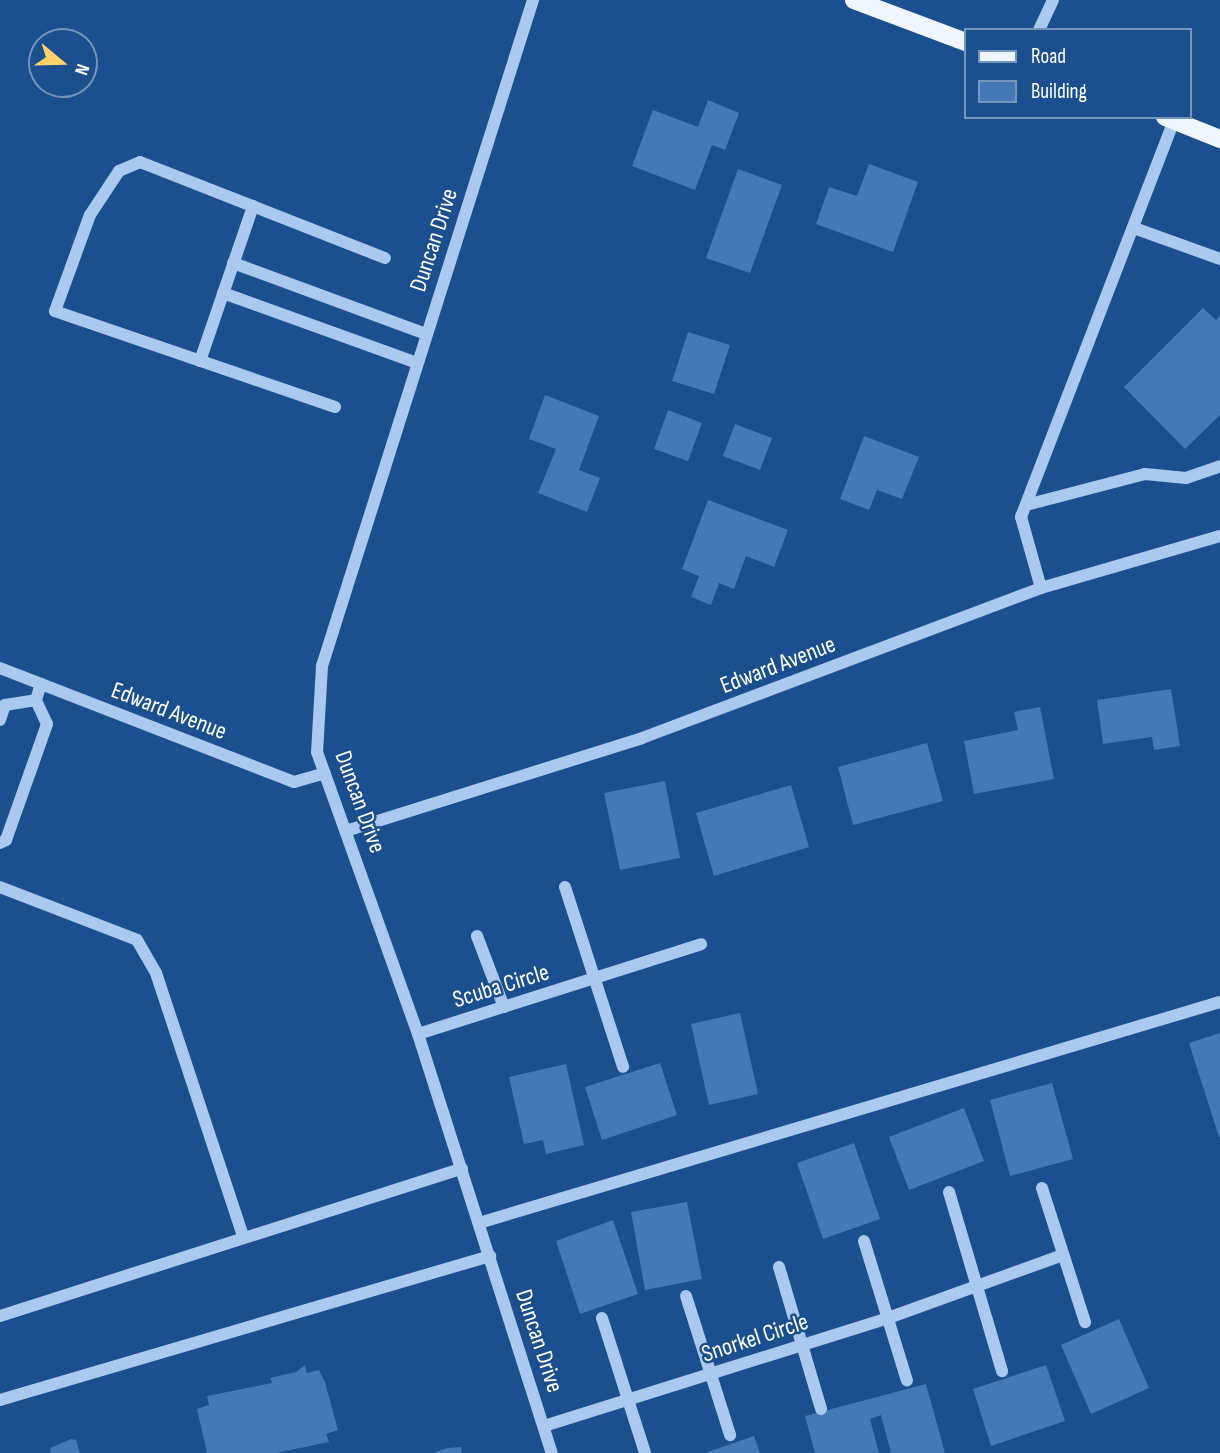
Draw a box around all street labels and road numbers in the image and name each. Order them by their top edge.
street label: Duncan Drive [404,185,464,295]
street label: Edward Avenue [716,630,840,700]
street label: Edward Avenue [107,676,231,746]
street label: Duncan Drive [328,747,392,857]
street label: Scuba Circle [449,958,553,1014]
street label: Duncan Drive [509,1286,569,1396]
street label: Snorkel Circle [698,1307,812,1369]

